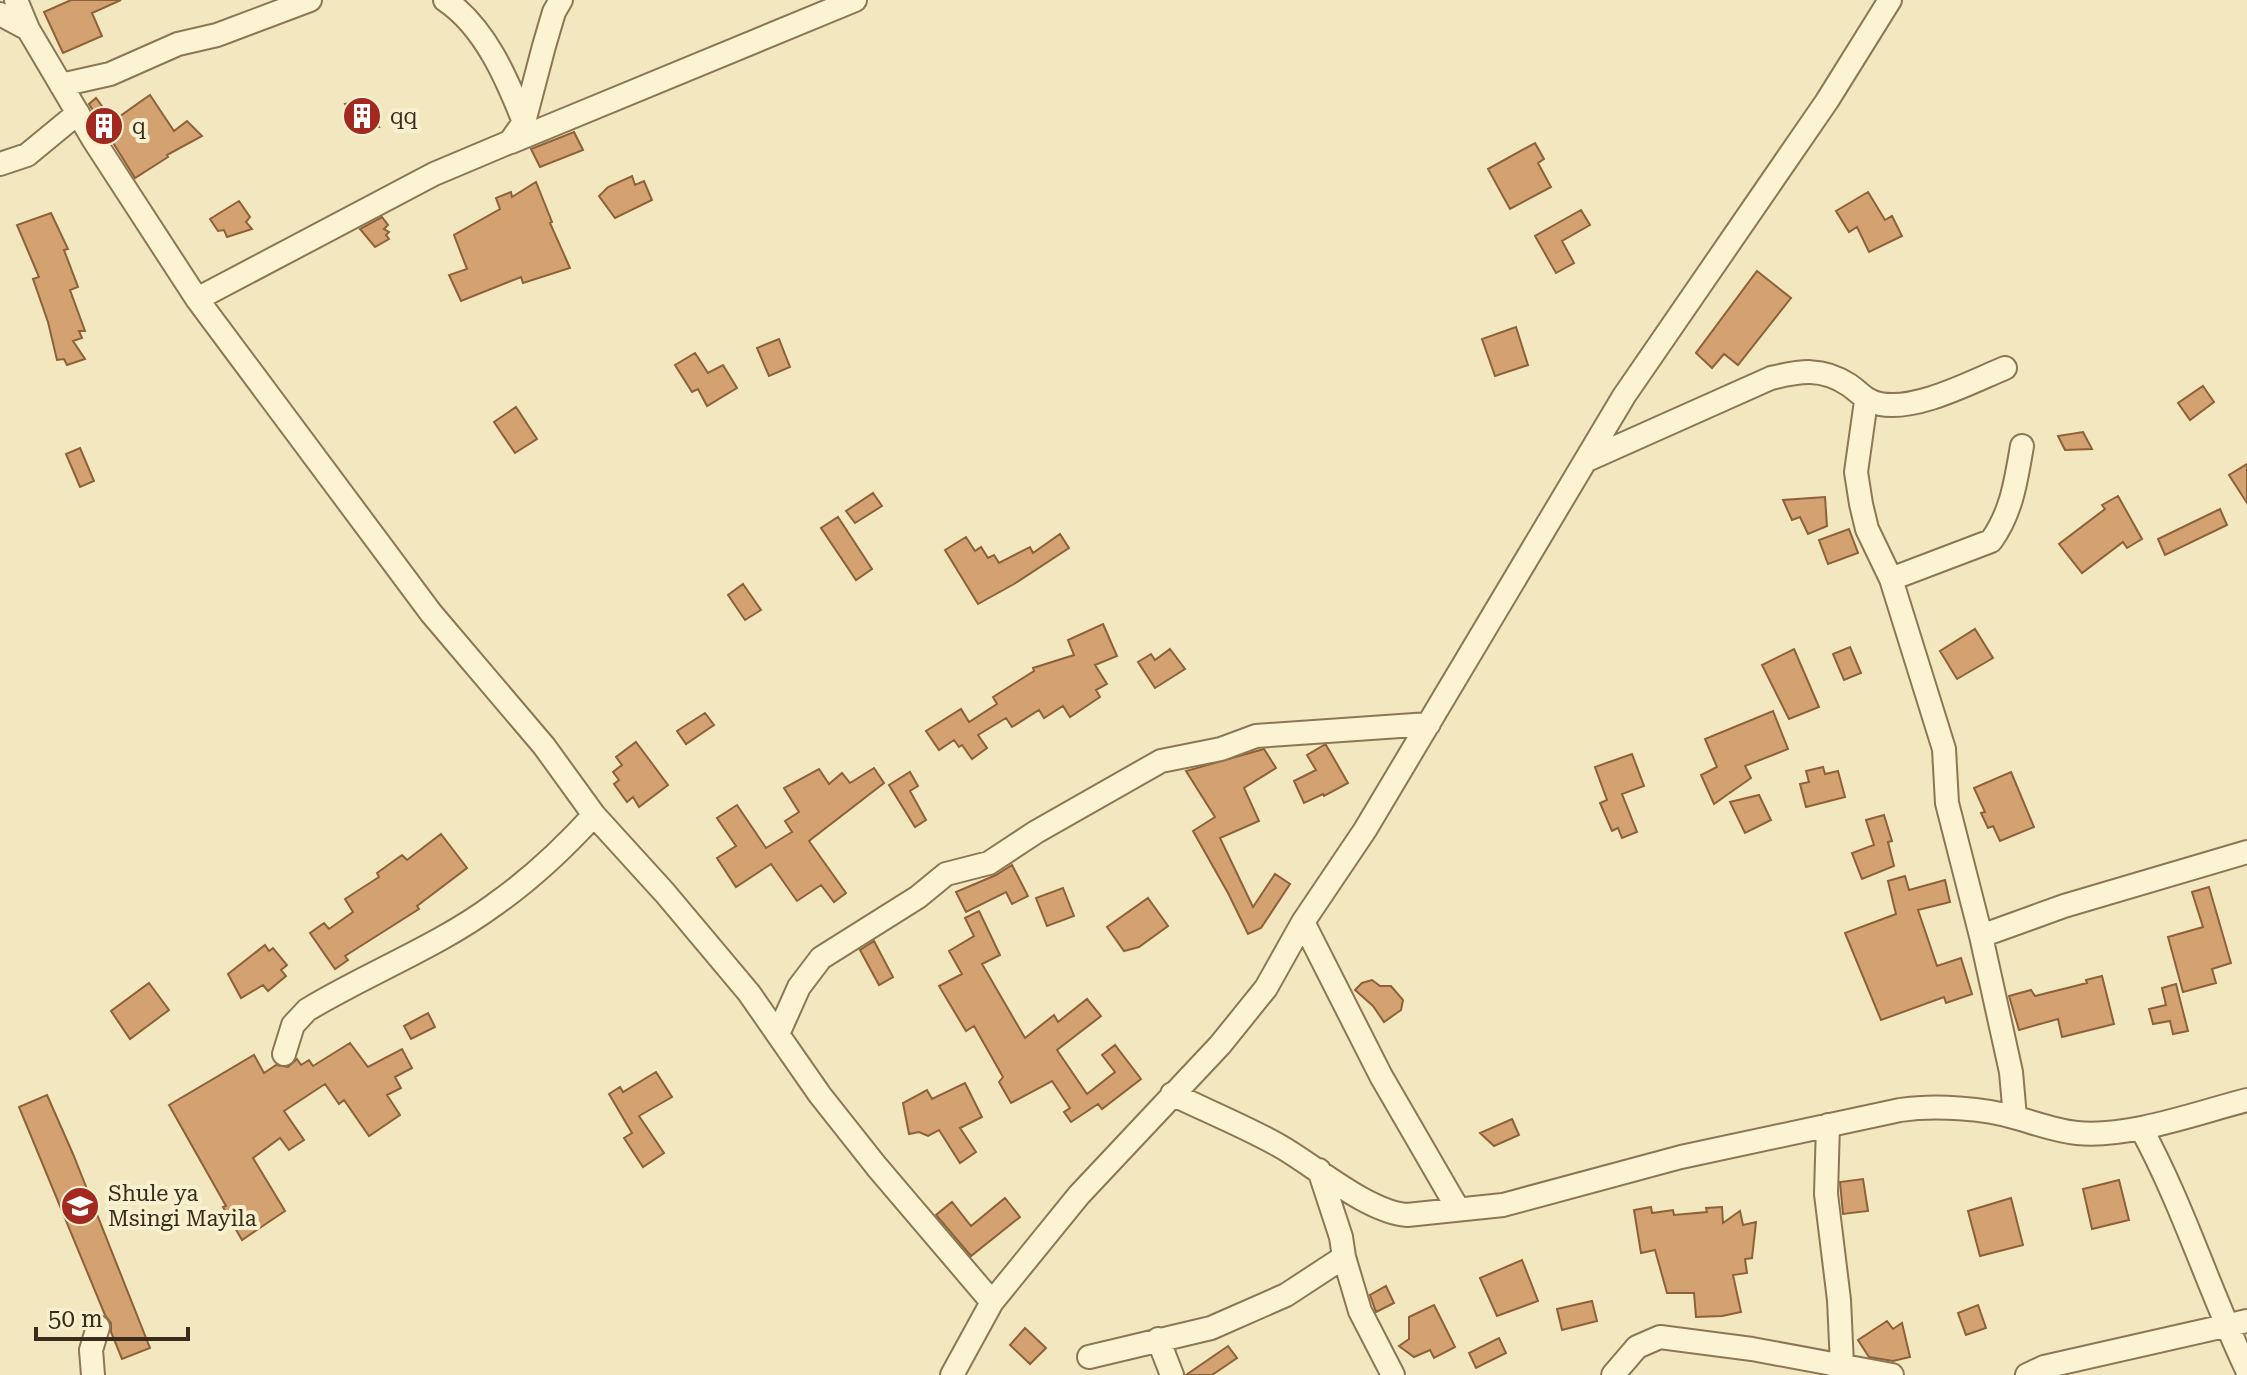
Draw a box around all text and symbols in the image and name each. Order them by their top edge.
building icon: qq [341,95,383,137]
place label: qq [390,104,418,129]
building icon: q [83,105,125,147]
place label: q [132,114,146,139]
place label: Shule ya Msingi Mayila [108,1181,257,1231]
school or university icon: Shule ya Msingi Mayila [59,1185,101,1227]
scale bar [36,1291,188,1341]
text: 50 m [48,1305,103,1333]

